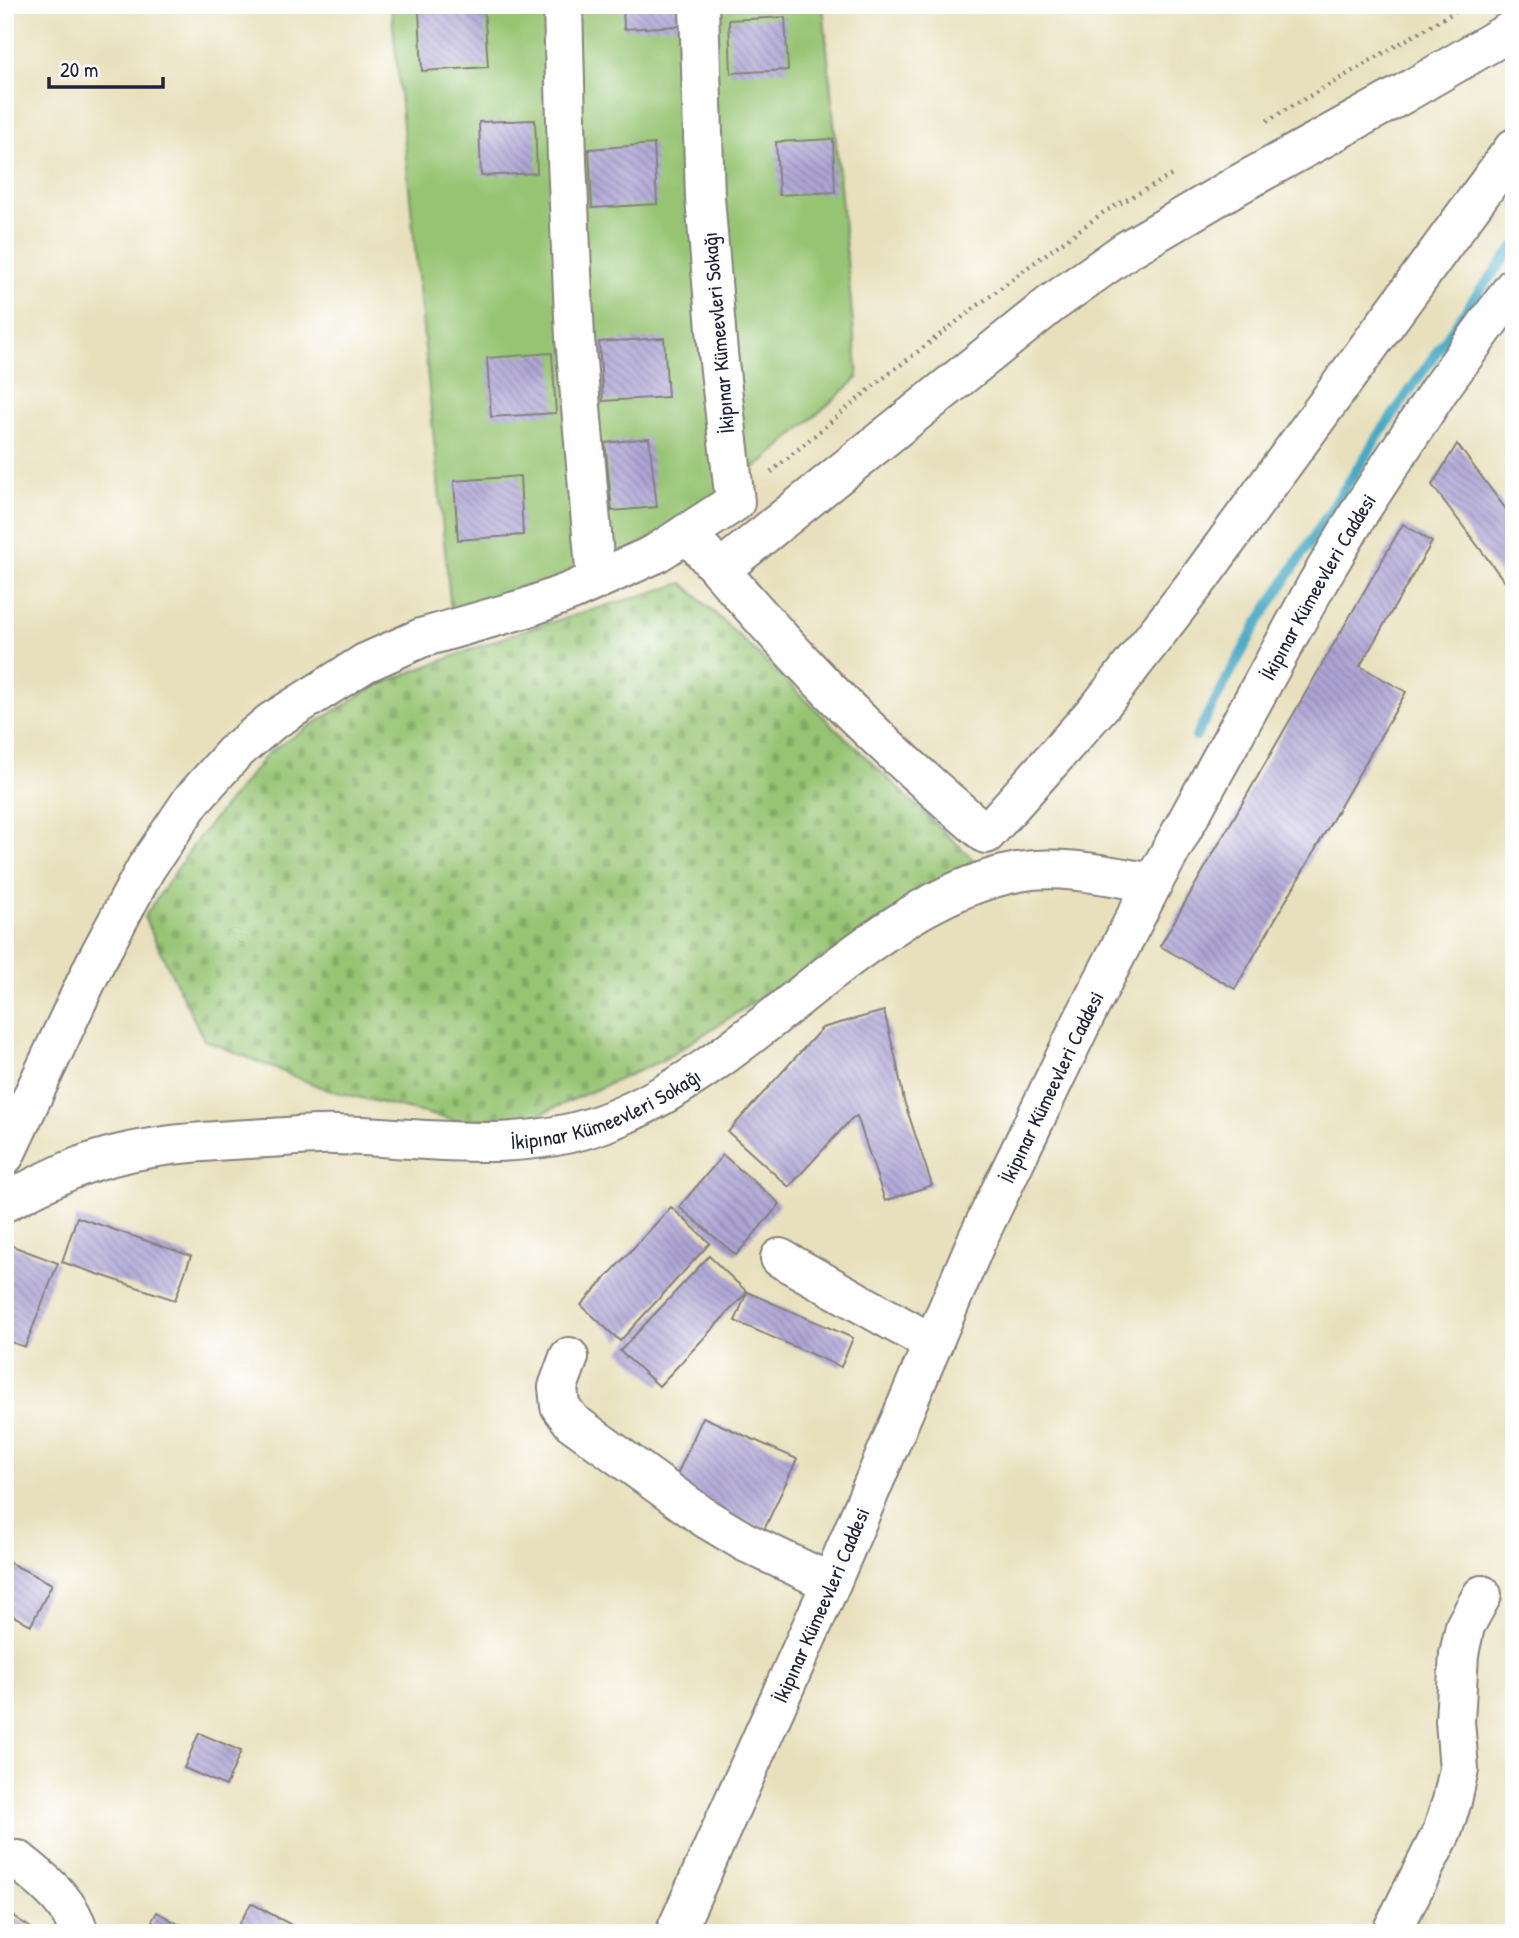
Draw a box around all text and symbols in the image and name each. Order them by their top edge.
scale bar [49,46,163,90]
text: 20 m [60,55,98,84]
street label: İkipınar Kümeevleri Sokağı [695,231,741,435]
street label: İkipınar Kümeevleri Caddesi [1253,488,1382,685]
street label: İkipınar Kümeevleri Caddesi [992,986,1110,1188]
street label: İkipınar Kümeevleri Sokağı [510,1061,706,1156]
street label: İkipınar Kümeevleri Caddesi [765,1503,876,1707]

